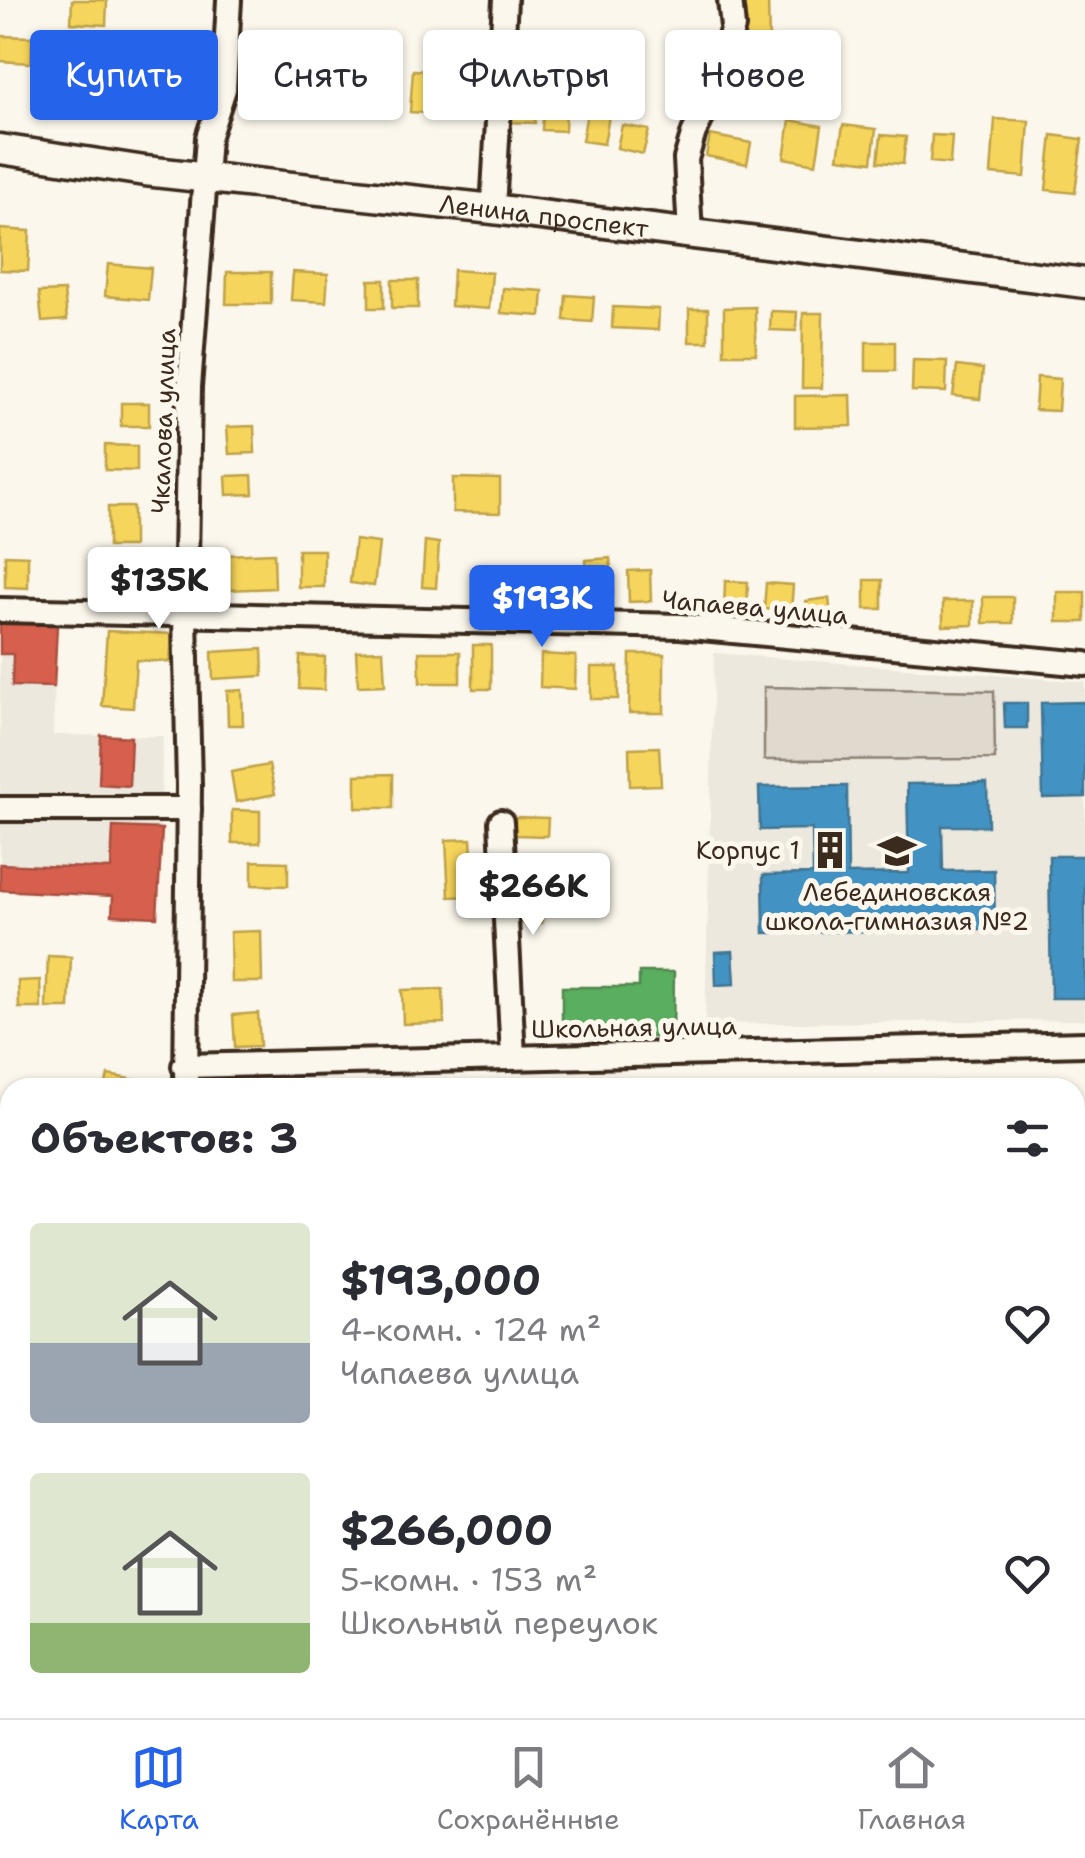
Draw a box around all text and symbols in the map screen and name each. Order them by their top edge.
chip: Купить [30,30,218,120]
chip: Снять [238,30,403,120]
chip: Фильтры [423,30,645,120]
chip: Новое [665,30,841,120]
street label: Ленина проспект [438,186,651,245]
street label: Чкалова улица [143,327,183,514]
pin: $135K [89,547,229,632]
text: $135K [110,558,208,601]
pin: $193K [472,565,612,650]
text: $193K [491,576,593,619]
street label: Чапаева улица [660,582,850,632]
building icon: Корпус 1 [809,829,851,871]
school or university icon: Лебединовская школа-гимназия №2 [876,830,918,872]
place label: Корпус 1 [696,833,800,867]
pin: $266K [463,853,603,938]
text: $266K [478,864,588,907]
place label: Лебединовская школа-гимназия №2 [765,875,1029,938]
street label: Школьная улица [531,1008,738,1046]
text: Объектов: 3 [30,1110,298,1166]
icon: filters [1000,1111,1055,1166]
text: $193,000 [340,1252,541,1308]
icon: home [110,1263,230,1383]
icon: heart [1000,1296,1055,1351]
text: 4-комн. · 124 m² [340,1308,601,1351]
text: Чапаева улица [340,1351,579,1394]
text: $266,000 [340,1502,553,1558]
icon: home [110,1513,230,1633]
icon: heart [1000,1546,1055,1601]
text: 5-комн. · 153 m² [340,1558,597,1601]
text: Школьный переулок [340,1601,658,1644]
tab: Карта [119,1740,199,1838]
tab: Сохранённые [437,1740,620,1838]
tab: Главная [858,1740,966,1838]

